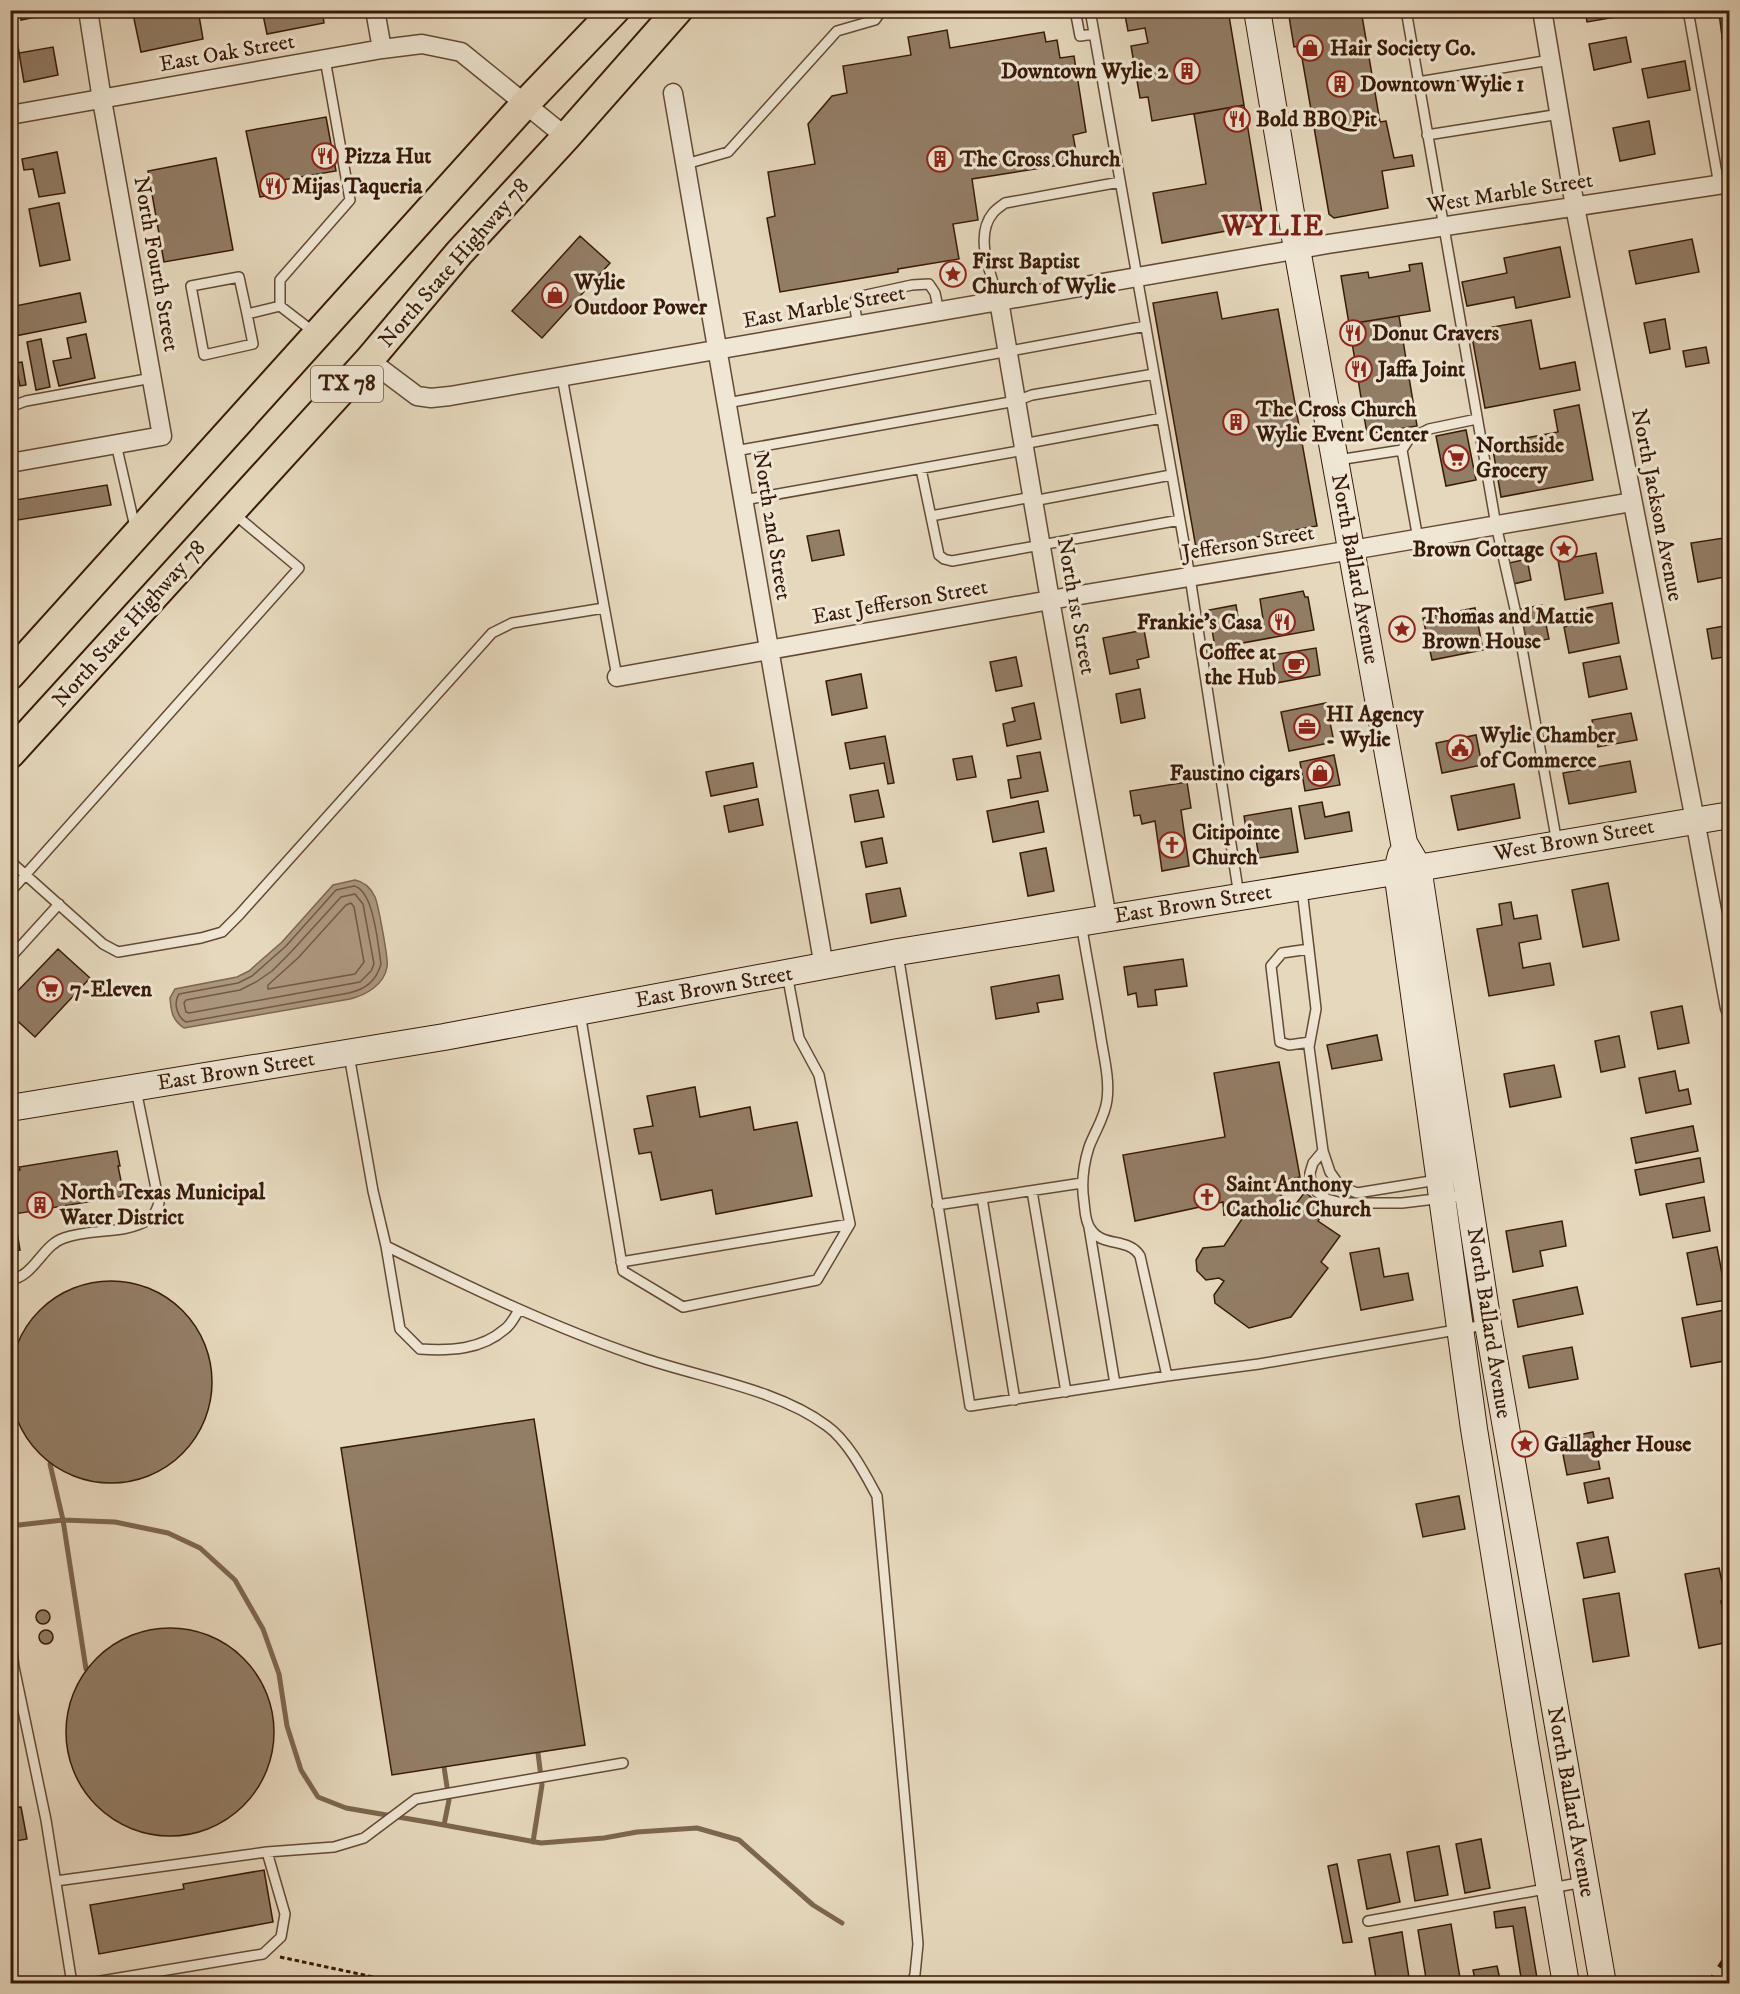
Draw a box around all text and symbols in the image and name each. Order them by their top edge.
street label: East Oak Street [157,28,297,78]
shop icon: Hair Society Co. [1295,33,1325,63]
place label: Hair Society Co. [1330,35,1476,62]
building icon: Downtown Wylie 2 [1172,56,1202,86]
place label: Downtown Wylie 2 [1001,58,1169,85]
building icon: Downtown Wylie 1 [1325,69,1355,99]
place label: Downtown Wylie 1 [1360,71,1524,98]
restaurant icon: Bold BBQ Pit [1222,104,1252,134]
place label: Bold BBQ Pit [1256,106,1377,133]
restaurant icon: Pizza Hut [310,141,340,171]
place label: Pizza Hut [344,143,431,170]
building icon: The Cross Church [925,144,955,174]
place label: The Cross Church [959,146,1121,173]
street label: West Marble Street [1424,167,1595,220]
restaurant icon: Mijas Taqueria [258,171,288,201]
place label: Mijas Taqueria [292,173,423,201]
street label: North State Highway 78 [373,173,535,353]
street label: North Fourth Street [127,174,185,354]
district label: WYLIE [1220,209,1325,244]
place label: First Baptist Church of Wylie [972,248,1116,300]
place icon: First Baptist Church of Wylie [938,259,968,289]
place label: Wylie Outdoor Power [573,269,708,321]
street label: East Marble Street [741,279,907,335]
shop icon: Wylie Outdoor Power [540,280,570,310]
restaurant icon: Donut Cravers [1338,318,1368,348]
place label: Donut Cravers [1372,320,1500,347]
restaurant icon: Jaffa Joint [1344,354,1374,384]
place label: Jaffa Joint [1375,356,1465,383]
road number: TX 78 [311,366,383,402]
place label: The Cross Church Wylie Event Center [1255,396,1429,448]
street label: North Jackson Avenue [1625,406,1689,604]
building icon: The Cross Church Wylie Event Center [1221,407,1251,437]
place label: Northside Grocery [1476,432,1564,484]
supermarket icon: Northside Grocery [1441,443,1471,473]
street label: North 2nd Street [747,450,797,602]
street label: North Ballard Avenue [1325,472,1385,666]
street label: Jefferson Street [1178,519,1316,567]
place icon: Brown Cottage [1549,534,1579,564]
street label: North State Highway 78 [47,535,211,713]
street label: North 1st Street [1051,535,1101,677]
place label: Brown Cottage [1412,536,1544,563]
street label: East Jefferson Street [810,573,990,631]
place label: Thomas and Mattie Brown House [1421,603,1594,655]
restaurant icon: Frankie's Casa [1267,607,1297,637]
place label: Frankie's Casa [1137,609,1263,636]
place icon: Thomas and Mattie Brown House [1387,614,1417,644]
place label: Coffee at the Hub [1199,639,1276,691]
cafe icon: Coffee at the Hub [1281,650,1311,680]
place label: HI Agency - Wylie [1326,701,1424,753]
office icon: HI Agency - Wylie [1292,712,1322,742]
place label: Wylie Chamber of Commerce [1479,722,1616,774]
public building icon: Wylie Chamber of Commerce [1445,733,1475,763]
shop icon: Faustino cigars [1305,758,1335,788]
place label: Faustino cigars [1170,760,1301,787]
street label: West Brown Street [1491,813,1656,868]
place label: Citipointe Church [1192,819,1280,871]
church icon: Citipointe Church [1157,830,1187,860]
street label: East Brown Street [1112,878,1274,930]
street label: East Brown Street [633,960,795,1014]
supermarket icon: 7-Eleven [35,974,65,1004]
place label: 7-Eleven [70,976,152,1003]
street label: East Brown Street [155,1045,317,1097]
place label: Saint Anthony Catholic Church [1226,1171,1372,1223]
place label: North Texas Municipal Water District [59,1179,266,1231]
church icon: Saint Anthony Catholic Church [1192,1182,1222,1212]
building icon: North Texas Municipal Water District [25,1190,55,1220]
street label: North Ballard Avenue [1461,1226,1517,1420]
place icon: Gallagher House [1510,1429,1540,1459]
place label: Gallagher House [1544,1431,1691,1458]
street label: North Ballard Avenue [1541,1705,1601,1899]

